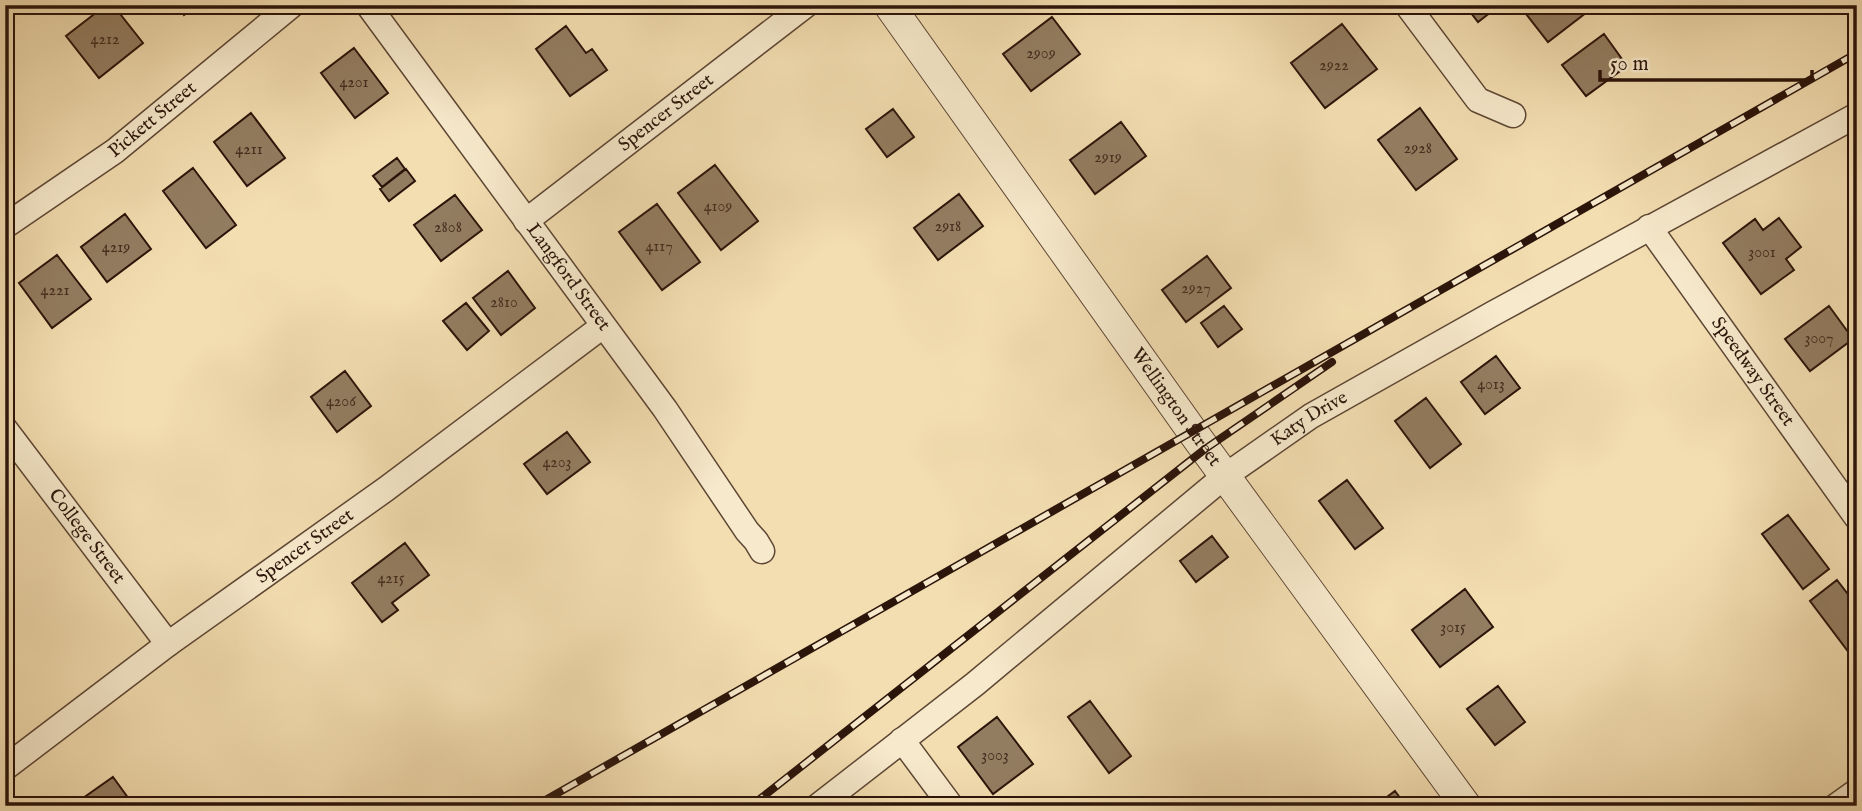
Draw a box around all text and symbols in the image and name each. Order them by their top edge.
house number: 4212 [91,30,119,50]
scale bar [1600,38,1811,82]
house number: 2909 [1026,44,1056,64]
text: 50 m [1610,51,1649,78]
house number: 2922 [1319,56,1349,76]
street label: Spencer Street [614,68,719,157]
house number: 4201 [339,73,369,93]
street label: Pickett Street [104,76,202,163]
house number: 2928 [1404,139,1432,159]
house number: 4211 [235,140,263,160]
house number: 2919 [1094,148,1122,168]
house number: 4109 [704,197,732,217]
house number: 2918 [935,217,961,237]
house number: 2808 [434,218,462,238]
street label: Langford Street [521,219,616,336]
house number: 4117 [645,237,673,257]
house number: 4219 [102,238,130,258]
house number: 3001 [1748,243,1776,263]
house number: 2927 [1181,279,1211,299]
house number: 4221 [41,281,69,301]
house number: 2810 [490,293,518,313]
street label: Speedway Street [1705,312,1800,432]
house number: 3007 [1804,329,1834,349]
street label: Wellington Street [1125,344,1226,472]
house number: 4013 [1477,375,1505,395]
street label: Katy Drive [1266,386,1352,452]
house number: 4206 [326,392,356,412]
house number: 4203 [542,453,572,473]
street label: College Street [43,484,131,589]
street label: Spencer Street [252,503,359,589]
house number: 4215 [377,569,405,589]
house number: 3015 [1440,618,1466,638]
house number: 3003 [981,746,1009,766]

